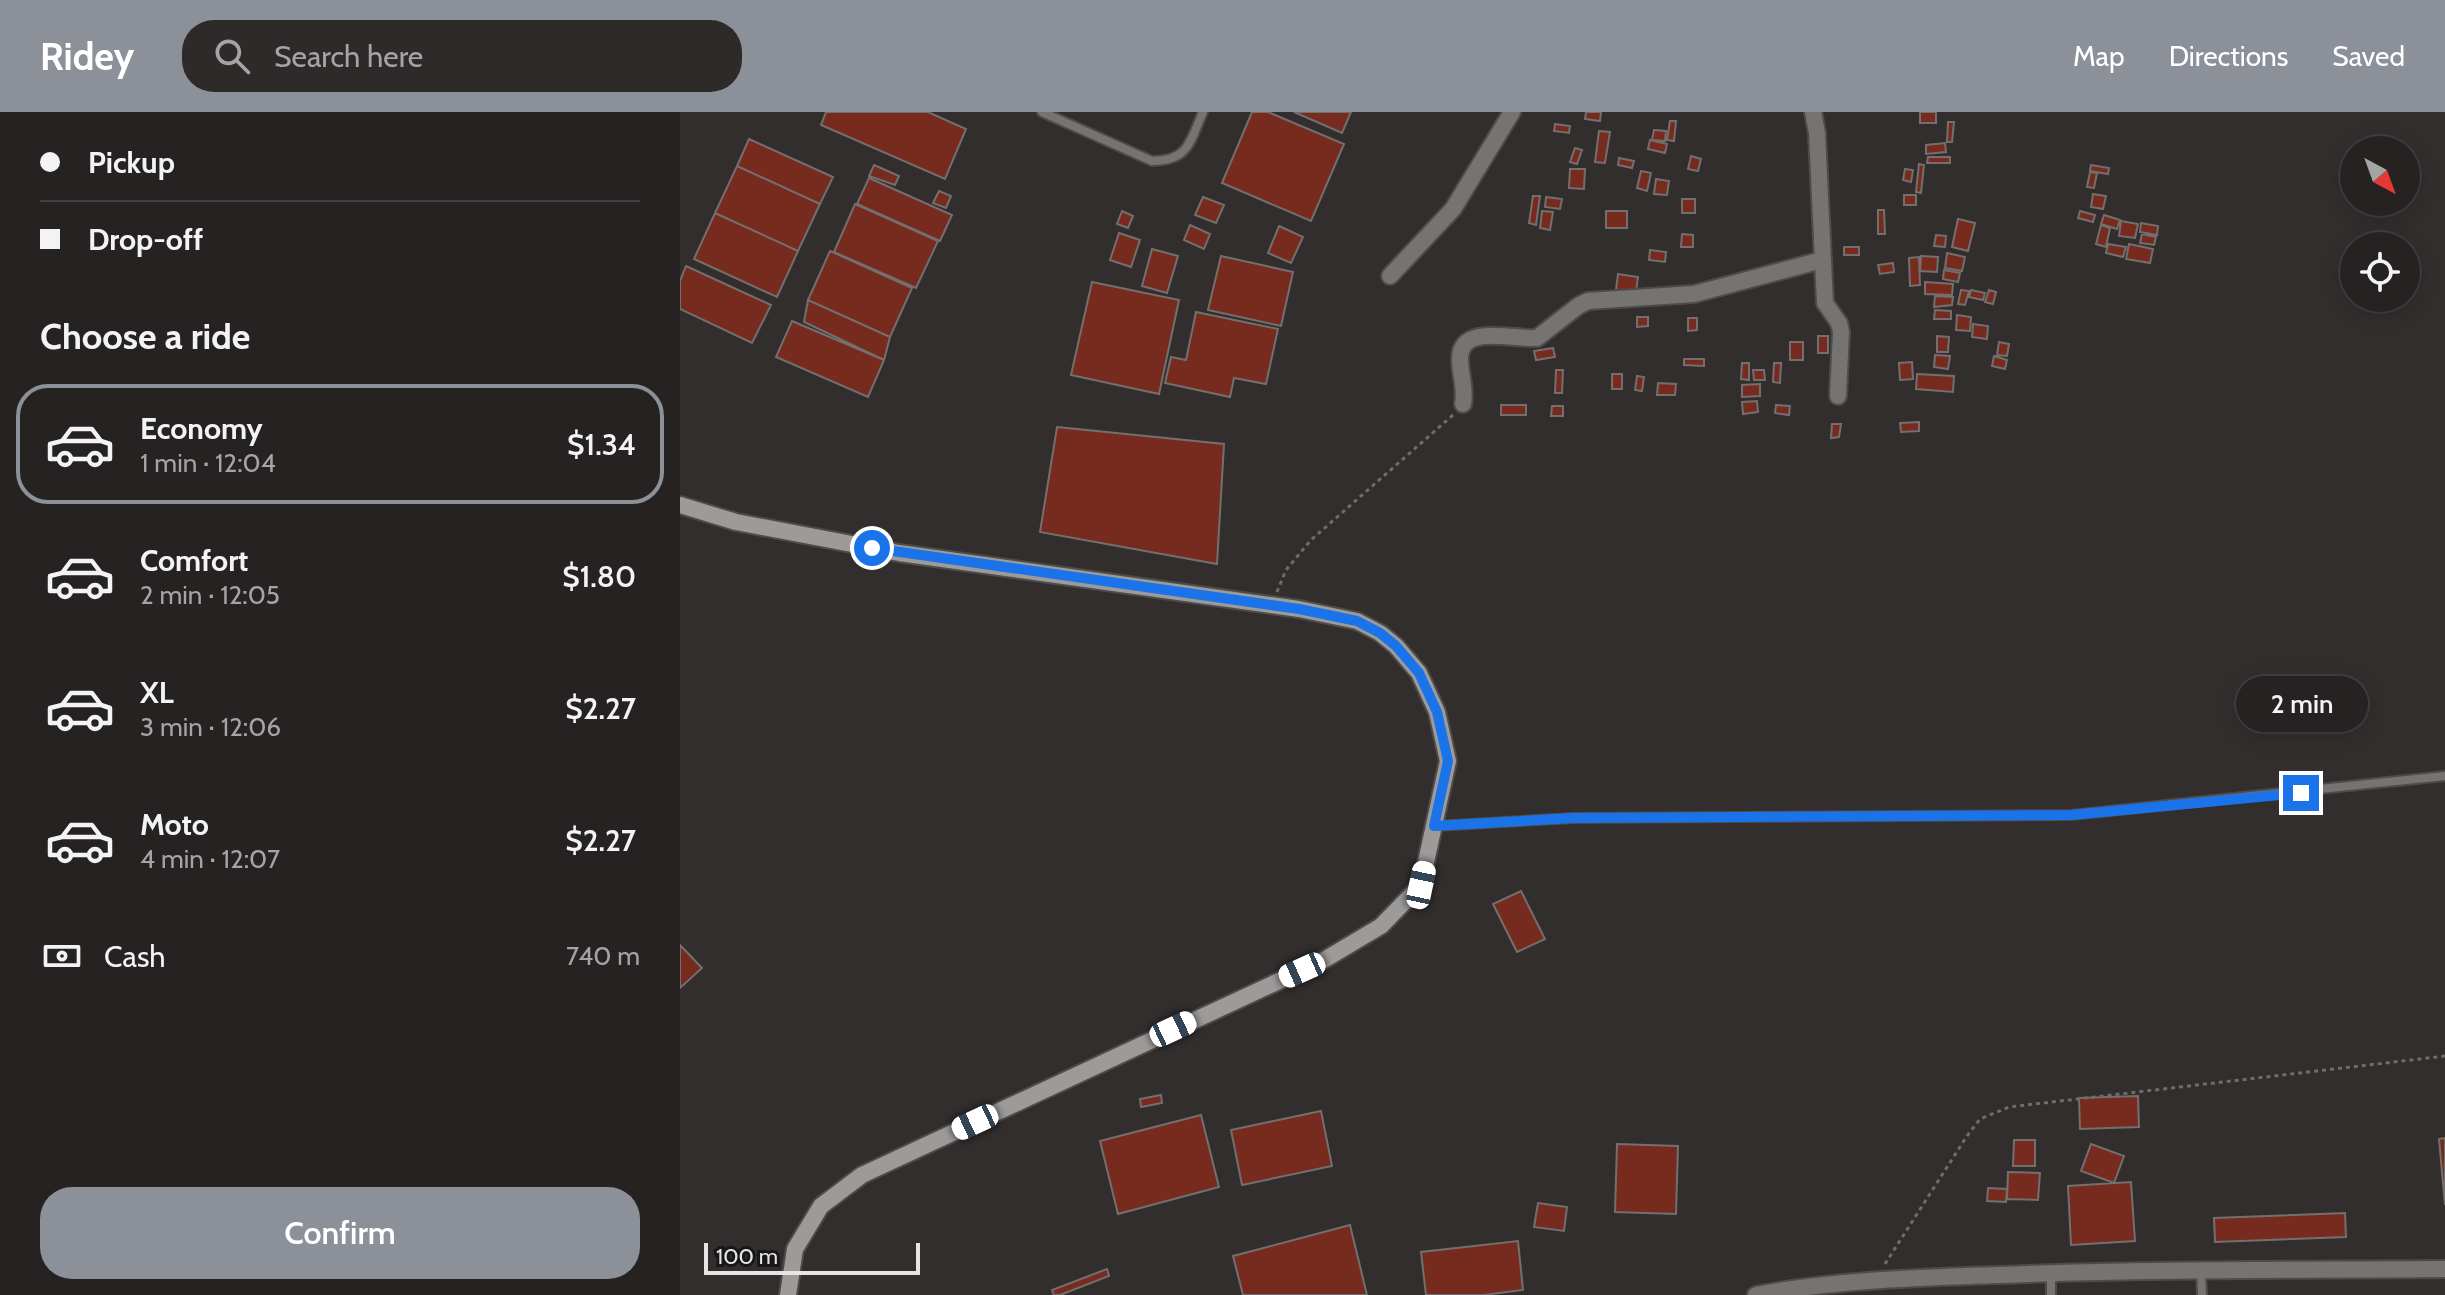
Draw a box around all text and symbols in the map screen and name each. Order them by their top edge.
search box [182,20,742,92]
text: Ridey [40,33,134,80]
icon: search [210,34,254,78]
text: Search here [274,38,423,75]
text: Map [2073,39,2125,73]
text: Directions [2169,39,2288,73]
text: Saved [2332,39,2405,73]
north arrow [2340,136,2420,216]
map controls [2340,136,2420,312]
text: Pickup [88,144,175,181]
text: Drop-off [88,221,203,258]
button: locate [2340,232,2420,312]
text: Choose a ride [40,314,250,358]
icon: car [44,408,116,480]
text: Economy [140,410,263,447]
text: $1.34 [567,426,636,463]
text: 1 min · 12:04 [140,447,276,479]
route start [854,530,890,566]
icon: car [44,540,116,612]
text: Comfort [140,542,248,579]
text: $1.80 [562,558,636,595]
text: 2 min · 12:05 [140,579,280,611]
icon: car [44,672,116,744]
text: XL [140,674,174,711]
callout: 2 min [2235,677,2367,733]
text: 2 min [2271,688,2333,720]
text: $2.27 [565,690,636,727]
text: 3 min · 12:06 [140,711,281,743]
route end [2283,775,2319,811]
icon: car [44,804,116,876]
text: Moto [140,806,209,843]
text: $2.27 [565,822,636,859]
text: 4 min · 12:07 [140,843,280,875]
car [1404,859,1438,911]
icon: cash [40,934,84,978]
text: Cash [104,938,166,975]
text: 740 m [566,940,640,972]
car [1275,949,1329,991]
car [1146,1008,1200,1050]
car [948,1101,1002,1143]
button: Confirm [40,1187,640,1279]
scale bar [704,1239,920,1275]
text: 100 m [716,1243,778,1270]

